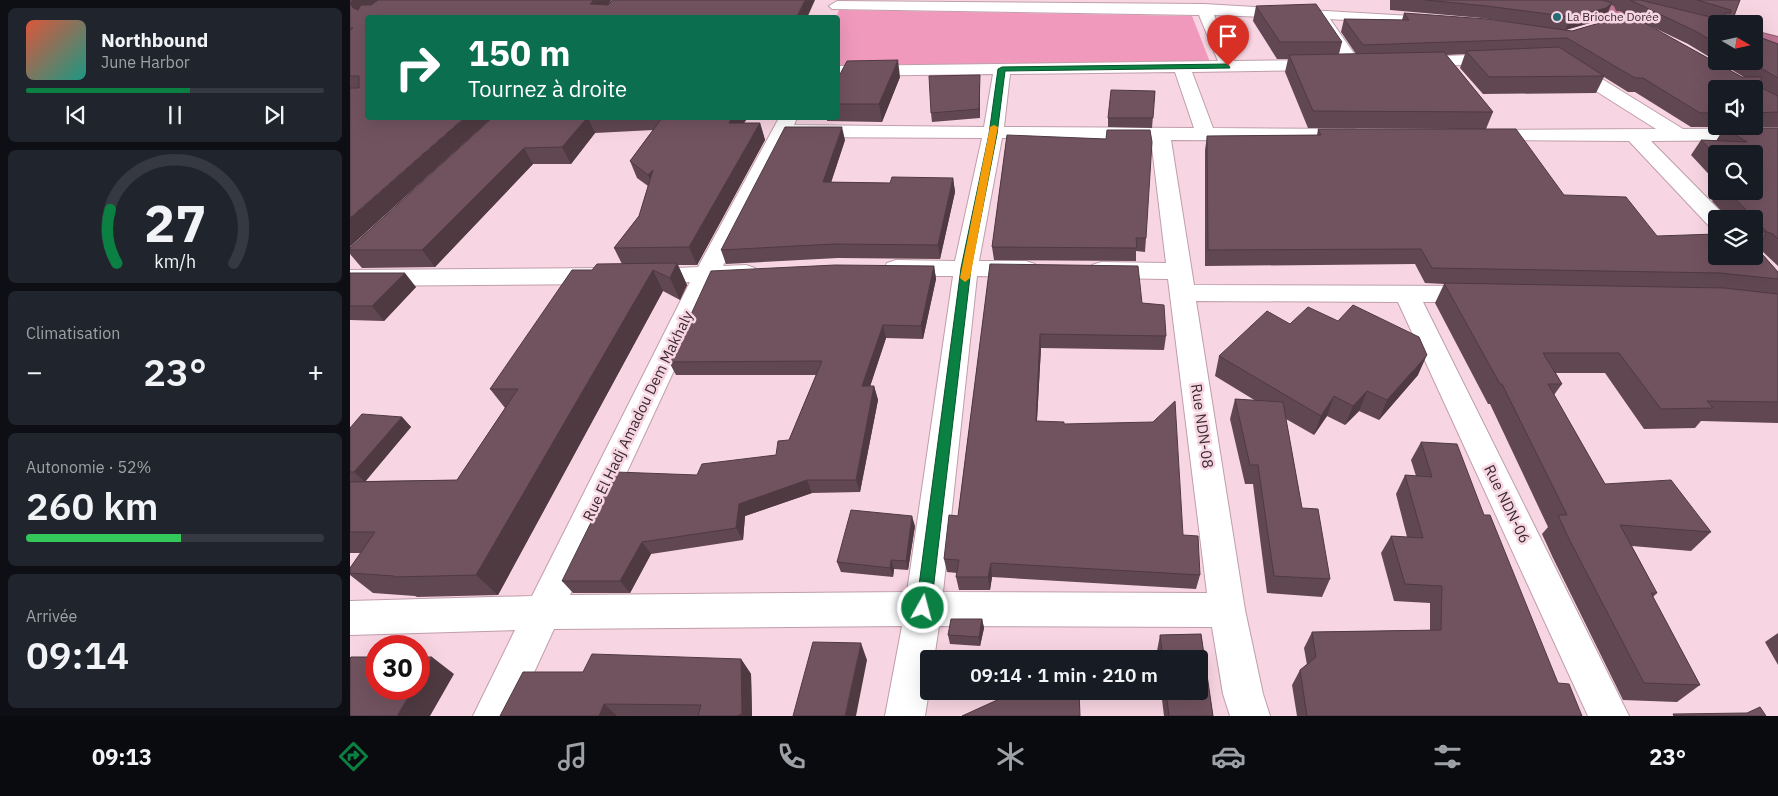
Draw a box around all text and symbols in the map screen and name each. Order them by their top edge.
place label: La Brioche Dorée [1567,9,1659,24]
marker: La Brioche Dorée [1551,11,1563,23]
pin [1207,15,1249,66]
north arrow [1708,15,1762,70]
map controls [1708,15,1763,265]
icon: arrive [1214,22,1242,50]
text: Northbound [101,28,208,52]
text: 150 m [468,30,571,76]
icon: right [385,35,450,100]
text: June Harbor [101,52,190,72]
text: Tournez à droite [468,74,627,103]
button: sound [1708,80,1763,135]
icon: previous [62,101,90,129]
icon: pause [161,101,189,129]
icon: next [260,101,288,129]
button: search [1708,145,1763,200]
text: 27 [144,189,206,256]
button: layers [1708,210,1763,265]
text: km/h [154,250,196,273]
street label: Rue El Hadj Amadou Dem Makhaly [578,307,697,524]
text: Climatisation [26,323,120,343]
text: 23° [143,347,207,396]
text: − [26,353,43,390]
text: + [307,353,324,390]
street label: Rue NDN-08 [1187,382,1218,469]
text: Autonomie · 52% [26,457,151,477]
street label: Rue NDN-06 [1480,461,1535,546]
text: 260 km [26,481,158,530]
position arrow [896,581,948,633]
text: Arrivée [26,606,77,626]
text: 09:14 [26,630,129,679]
speed limit sign: 30 [365,635,430,700]
text: 09:14 · 1 min · 210 m [970,663,1158,687]
icon: directions [336,739,371,774]
icon: music [555,739,590,774]
icon: phone [774,739,809,774]
icon: climate [993,739,1028,774]
icon: car [1211,739,1246,774]
icon: filters [1430,739,1465,774]
text: 09:13 [92,742,152,771]
text: 23° [1649,742,1686,771]

